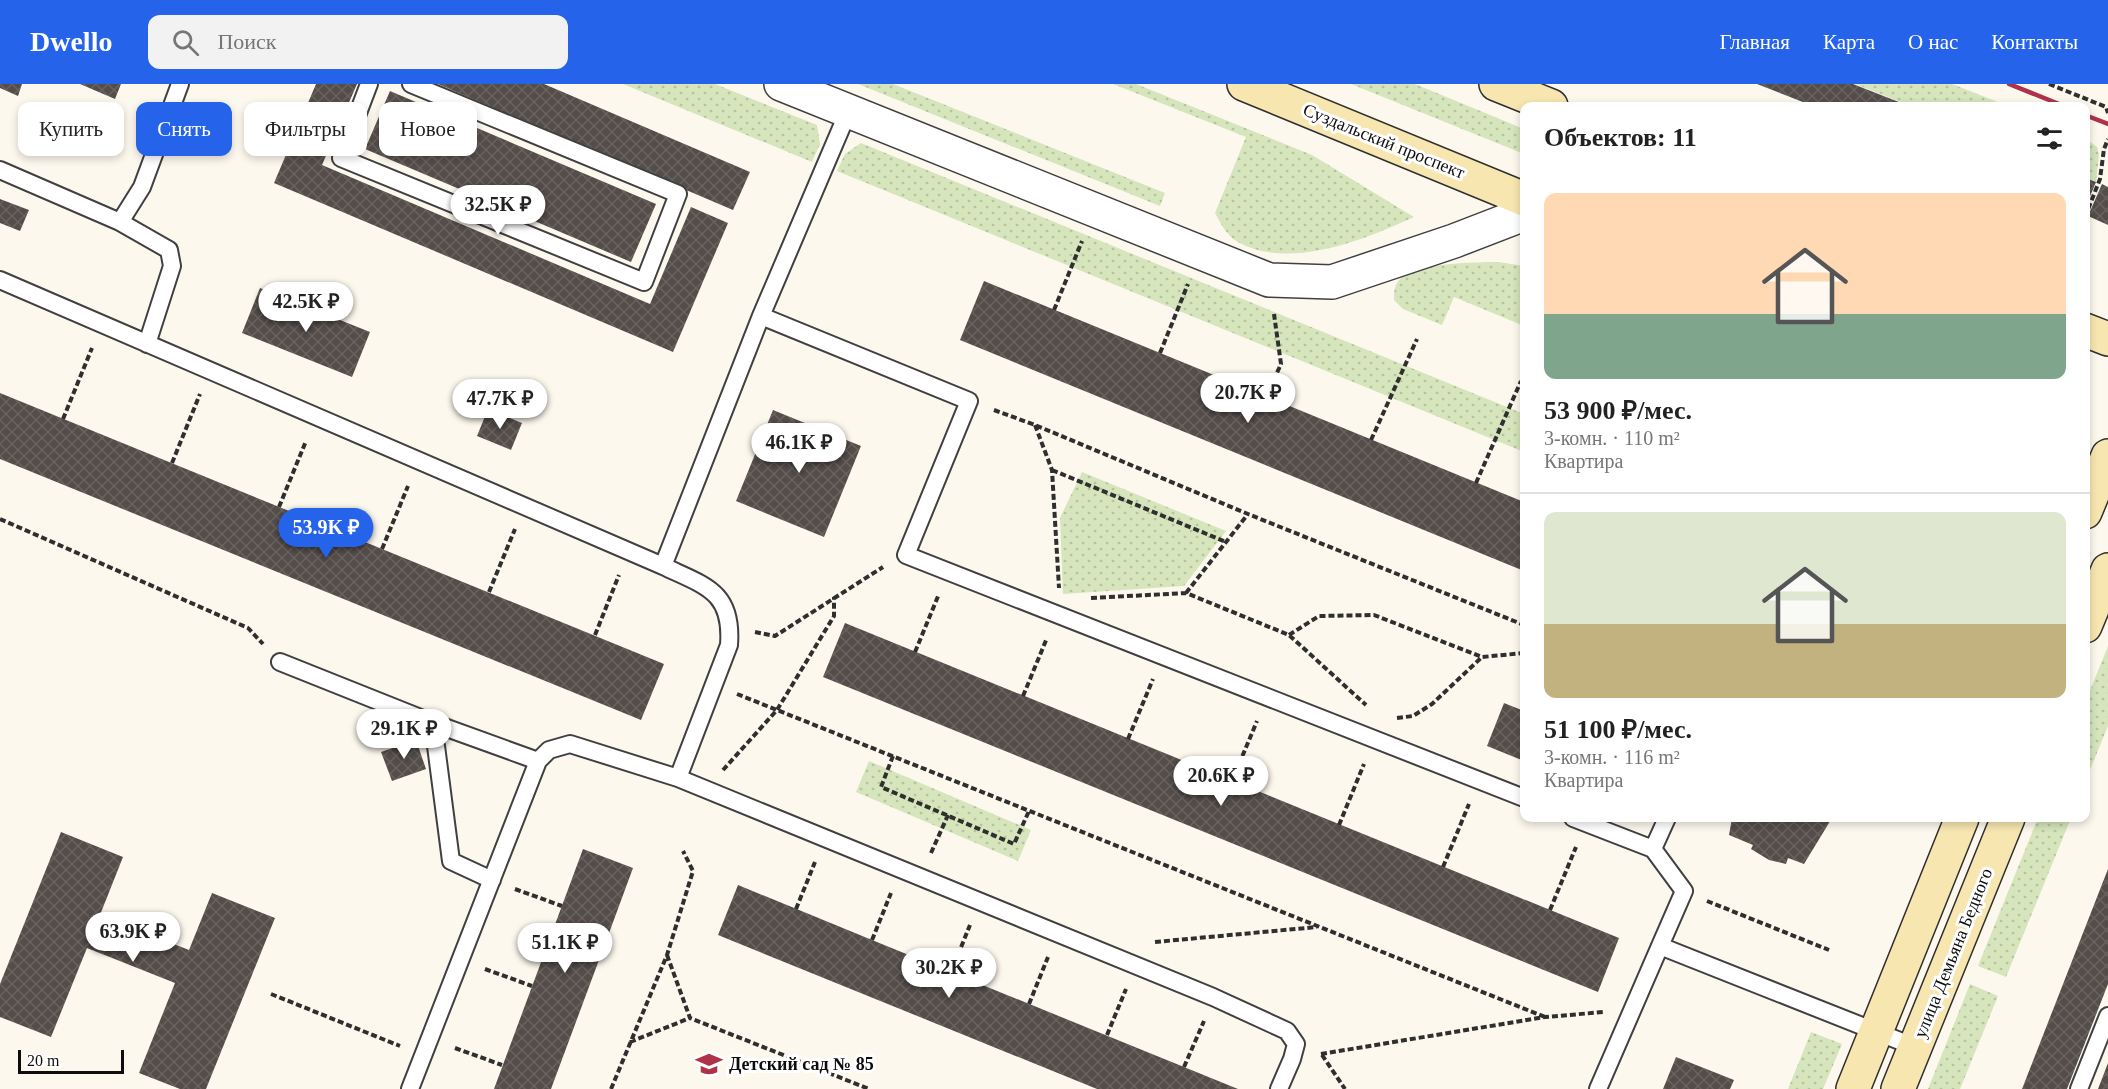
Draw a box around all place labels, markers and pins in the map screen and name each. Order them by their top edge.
pin: 32.5K ₽ [443,185,553,236]
pin: 42.5K ₽ [251,282,361,333]
pin: 20.7K ₽ [1193,373,1303,424]
pin: 47.7K ₽ [445,379,555,430]
pin: 46.1K ₽ [744,423,854,474]
pin: 53.9K ₽ [271,508,381,559]
pin: 29.1K ₽ [349,709,459,760]
pin: 20.6K ₽ [1166,756,1276,807]
pin: 63.9K ₽ [78,912,188,963]
pin: 51.1K ₽ [510,923,620,974]
pin: 30.2K ₽ [894,948,1004,999]
school or university icon: Детский сад № 85 [694,1049,724,1079]
place label: Детский сад № 85 [729,1054,874,1074]

